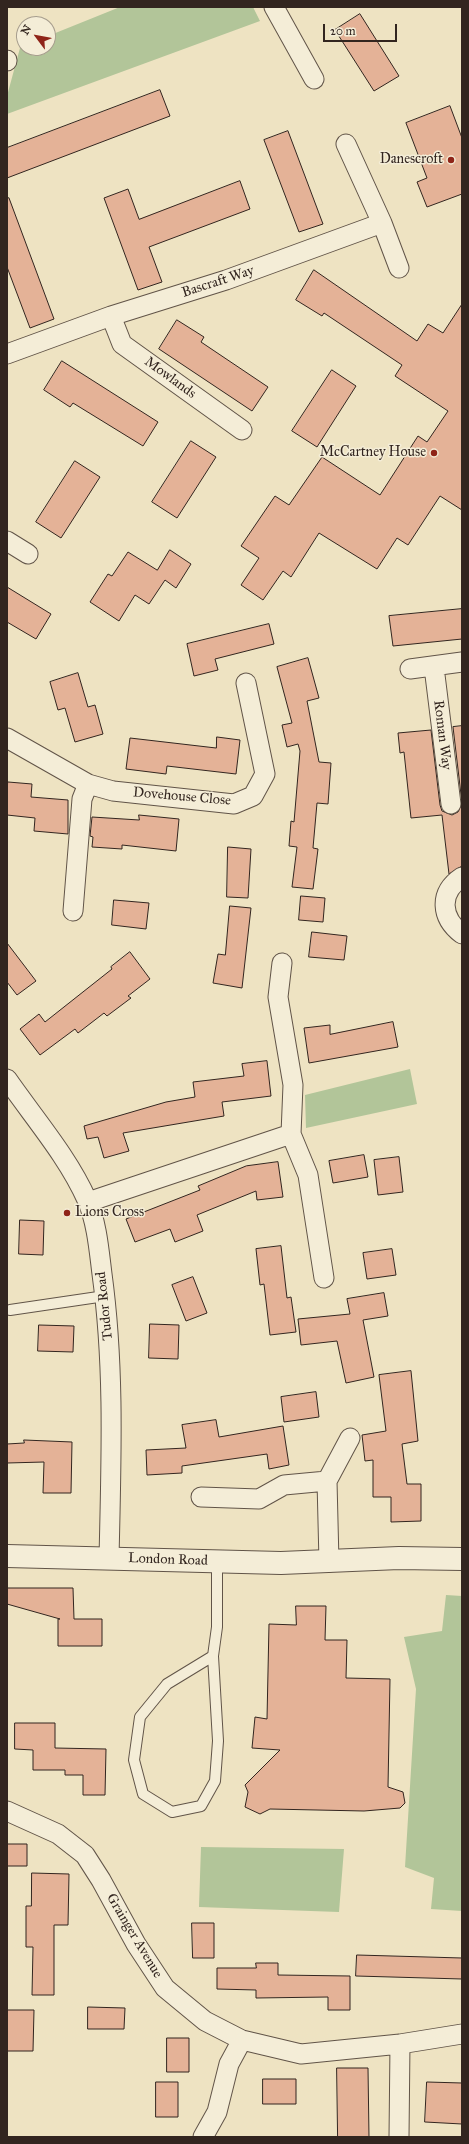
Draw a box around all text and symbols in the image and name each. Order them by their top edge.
north arrow [16,16,56,56]
scale bar [325,16,399,42]
text: N [18,22,34,37]
text: 20 m [330,24,356,38]
place label: Danescroft [380,152,443,168]
marker: Danescroft [446,155,456,165]
street label: Bascraft Way [180,262,256,302]
street label: Mowlands [141,354,199,402]
place label: McCartney House [320,445,426,461]
marker: McCartney House [429,448,439,458]
street label: Roman Way [429,699,455,771]
street label: Dovehouse Close [132,784,232,810]
place label: Lions Cross [75,1205,144,1221]
marker: Lions Cross [62,1208,72,1218]
street label: Tudor Road [93,1271,117,1341]
street label: London Road [128,1550,208,1570]
street label: Grainger Avenue [102,1891,166,1981]

